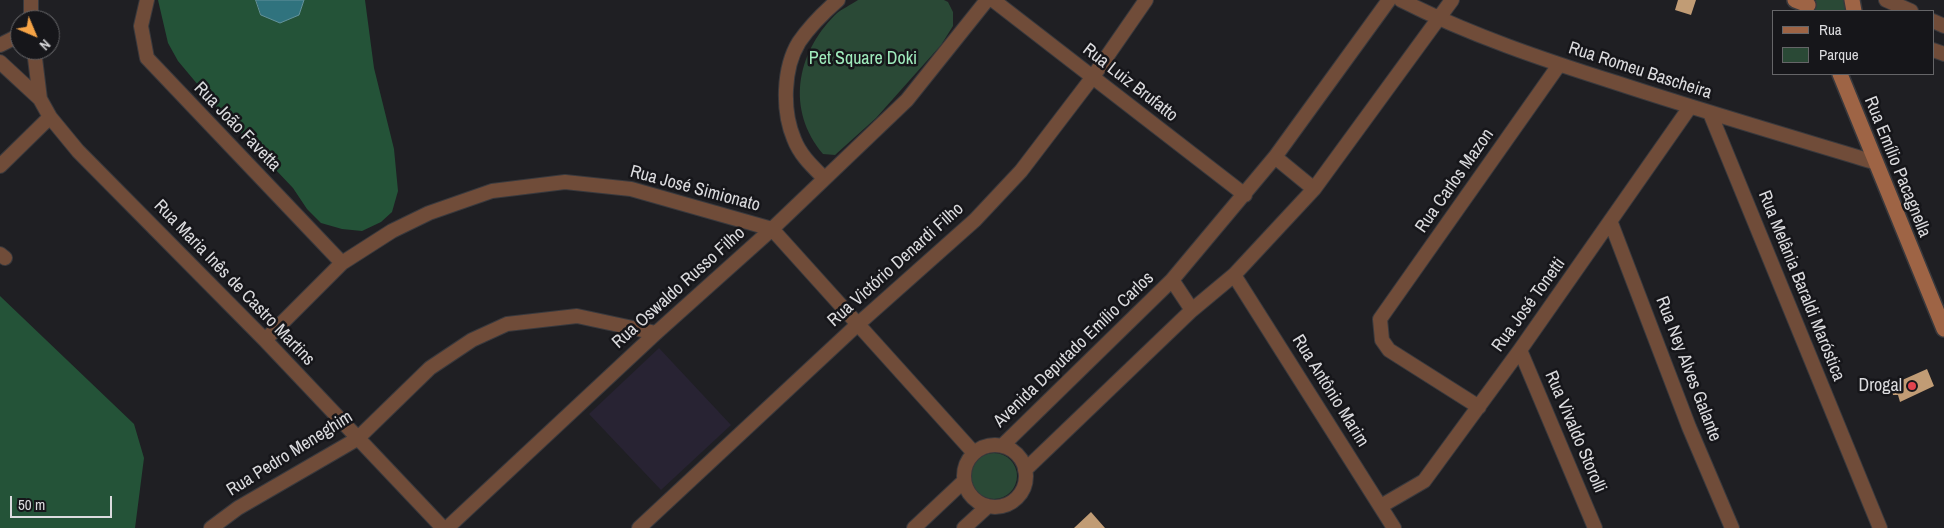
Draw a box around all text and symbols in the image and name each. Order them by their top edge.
north arrow [10,10,60,60]
legend [1772,10,1934,75]
text: Rua [1819,19,1842,40]
text: N [36,36,54,54]
street label: Rua Romeu Bascheira [1566,38,1714,104]
street label: Rua Luiz Brufatto [1078,39,1182,127]
text: Parque [1819,44,1859,65]
park label: Pet Square Doki [809,48,917,70]
street label: Rua João Favetta [189,78,285,176]
street label: Rua Emílio Pacagnella [1859,93,1935,241]
street label: Rua Carlos Mazon [1411,125,1499,237]
street label: Rua José Simionato [628,161,762,217]
street label: Rua Melânia Baraldi Maróstica [1753,188,1849,384]
street label: Rua Maria Inês de Castro Martins [149,196,319,370]
street label: Rua Victório Denardi Filho [824,198,968,332]
street label: Rua Oswaldo Russo Filho [608,223,750,353]
street label: Rua José Tonetti [1488,254,1570,356]
street label: Avenida Deputado Emílio Carlos [989,268,1159,432]
street label: Rua Ney Alves Galante [1650,294,1726,444]
street label: Rua Antônio Marim [1287,331,1373,451]
street label: Rua Vivaldo Storolli [1540,368,1610,496]
place label: Drogal [1859,375,1902,397]
marker: Drogal [1906,380,1918,392]
street label: Rua Pedro Meneghim [223,407,357,501]
scale bar [12,486,115,518]
text: 50 m [18,494,45,515]

